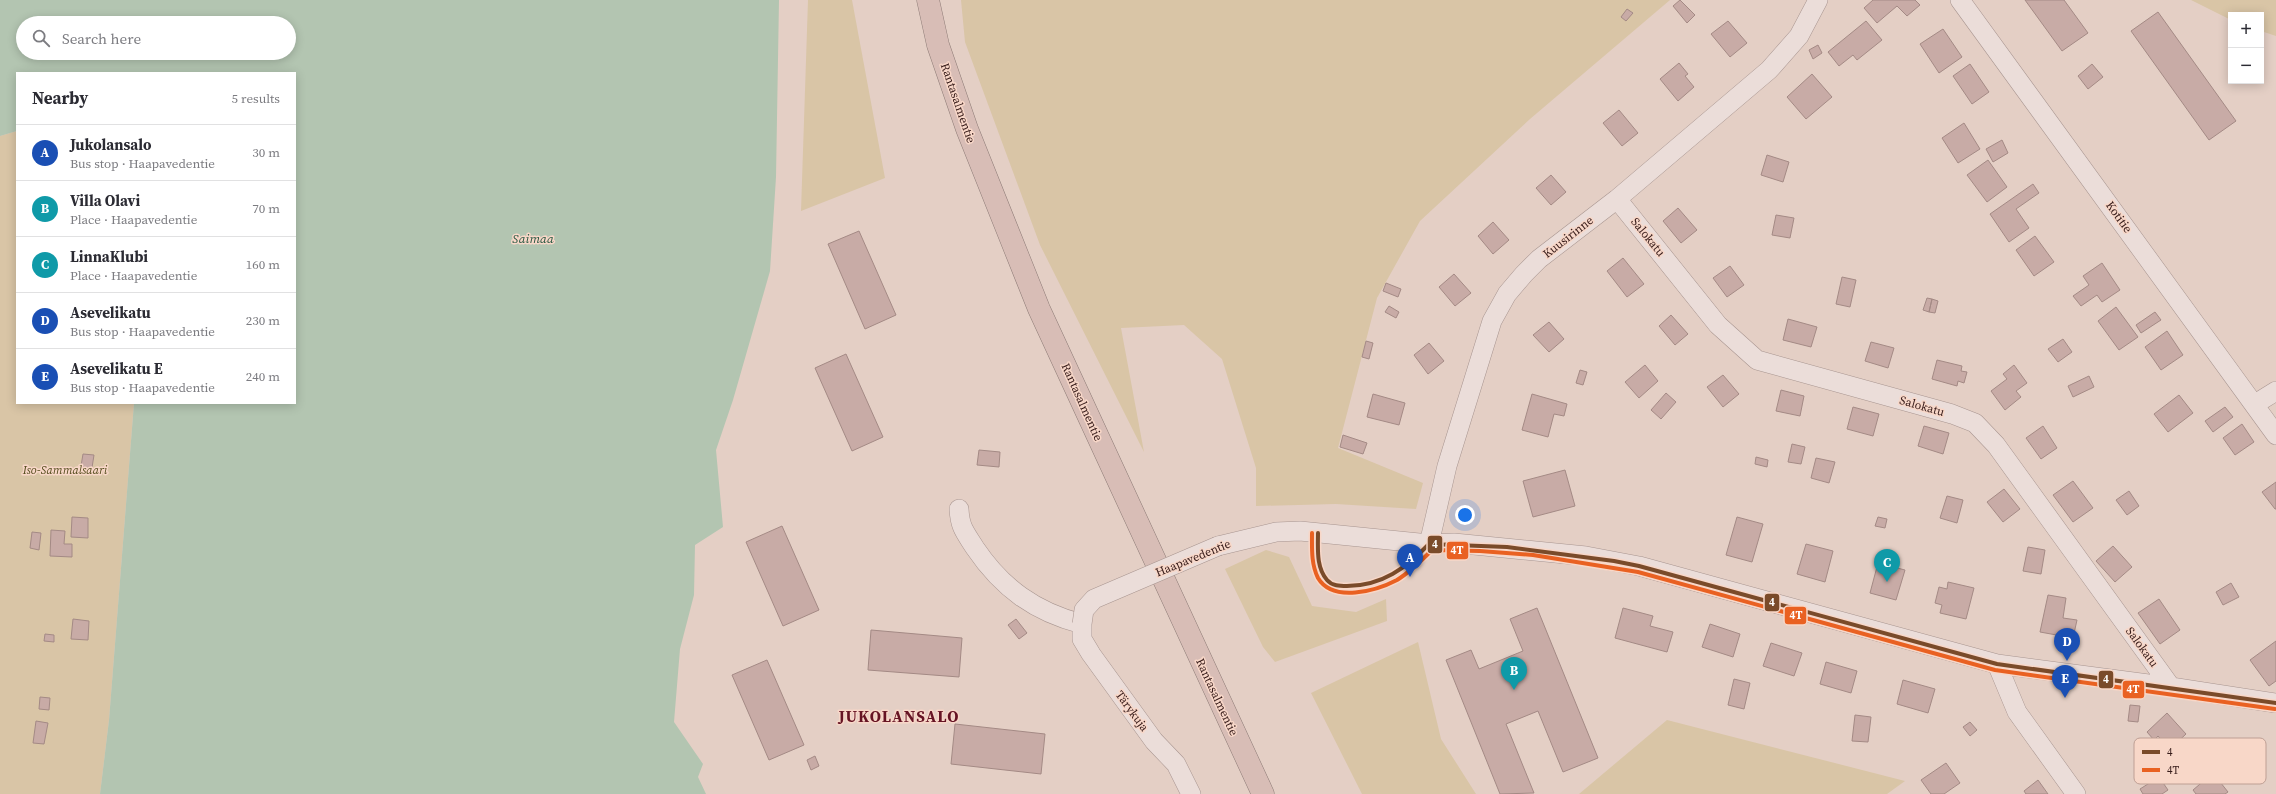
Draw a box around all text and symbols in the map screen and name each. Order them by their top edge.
map controls [2228,12,2264,84]
button: + [2228,12,2264,48]
search box [16,16,296,60]
icon: search [30,27,52,49]
text: Search here [62,28,141,49]
button: − [2228,48,2264,84]
street label: Rantasalmentie [937,61,979,145]
text: Nearby [32,86,88,110]
text: 5 results [232,90,280,107]
text: Jukolansalo [70,134,151,155]
text: A [41,144,49,161]
text: 30 m [252,144,280,161]
text: Bus stop · Haapavedentie [70,155,215,172]
text: Villa Olavi [70,190,140,211]
street label: Kotitie [2102,198,2136,236]
text: B [41,200,49,217]
text: 70 m [252,200,280,217]
text: Place · Haapavedentie [70,211,197,228]
street label: Kuusirinne [1539,212,1597,262]
street label: Salokatu [1627,214,1669,260]
water label: Saimaa [512,230,554,247]
text: LinnaKlubi [70,246,148,267]
text: C [41,256,49,273]
text: 160 m [246,256,280,273]
text: Place · Haapavedentie [70,267,197,284]
text: Asevelikatu [70,302,151,323]
text: D [40,312,50,329]
text: 230 m [246,312,280,329]
text: Bus stop · Haapavedentie [70,323,215,340]
text: Asevelikatu E [70,358,163,379]
street label: Rantasalmentie [1058,361,1106,443]
text: E [41,368,49,385]
text: 240 m [246,368,280,385]
text: Bus stop · Haapavedentie [70,379,215,396]
street label: Salokatu [1898,392,1946,420]
park label: Iso-Sammalsaari [22,462,108,478]
your location [1455,505,1475,525]
line badge: 4 [1427,535,1443,554]
street label: Haapavedentie [1153,536,1233,580]
text: 4 [1432,537,1438,552]
line badge: 4T [1446,541,1469,560]
text: 4T [1451,543,1463,558]
pin: A [1397,544,1423,577]
pin: C [1874,549,1900,582]
line badge: 4 [1764,593,1780,612]
text: 4 [1769,595,1775,610]
line badge: 4T [1784,606,1807,625]
text: 4T [1790,608,1802,623]
street label: Salokatu [2122,624,2162,670]
pin: D [2054,628,2080,661]
street label: Rantasalmentie [1192,656,1242,738]
pin: B [1501,657,1527,690]
pin: E [2052,665,2078,698]
line badge: 4 [2098,670,2114,689]
text: 4 [2103,672,2109,687]
line badge: 4T [2122,680,2145,699]
text: 4T [2127,682,2139,697]
street label: Tärykuja [1112,687,1153,735]
district label: JUKOLANSALO [838,705,960,727]
legend [2134,738,2266,784]
text: 4 [2167,745,2173,760]
text: 4T [2167,763,2180,778]

